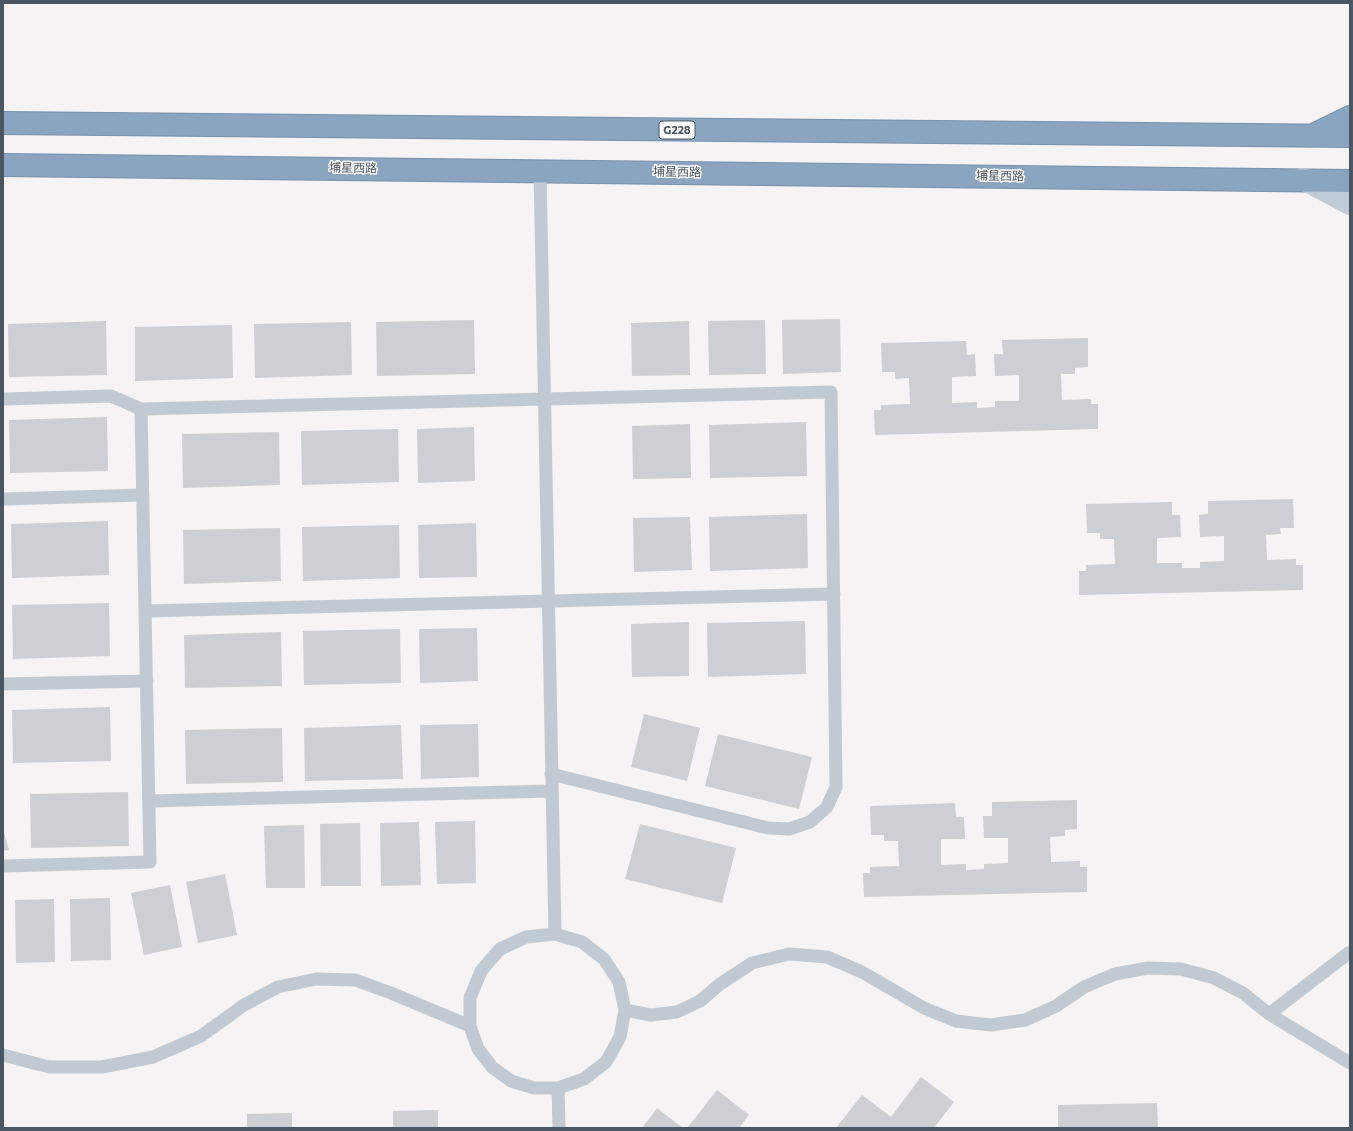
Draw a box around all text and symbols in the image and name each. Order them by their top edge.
road number: G228 [659,121,695,139]
street label: 埔星西路 [329,160,377,176]
street label: 埔星西路 [653,164,701,180]
street label: 埔星西路 [976,168,1024,184]

